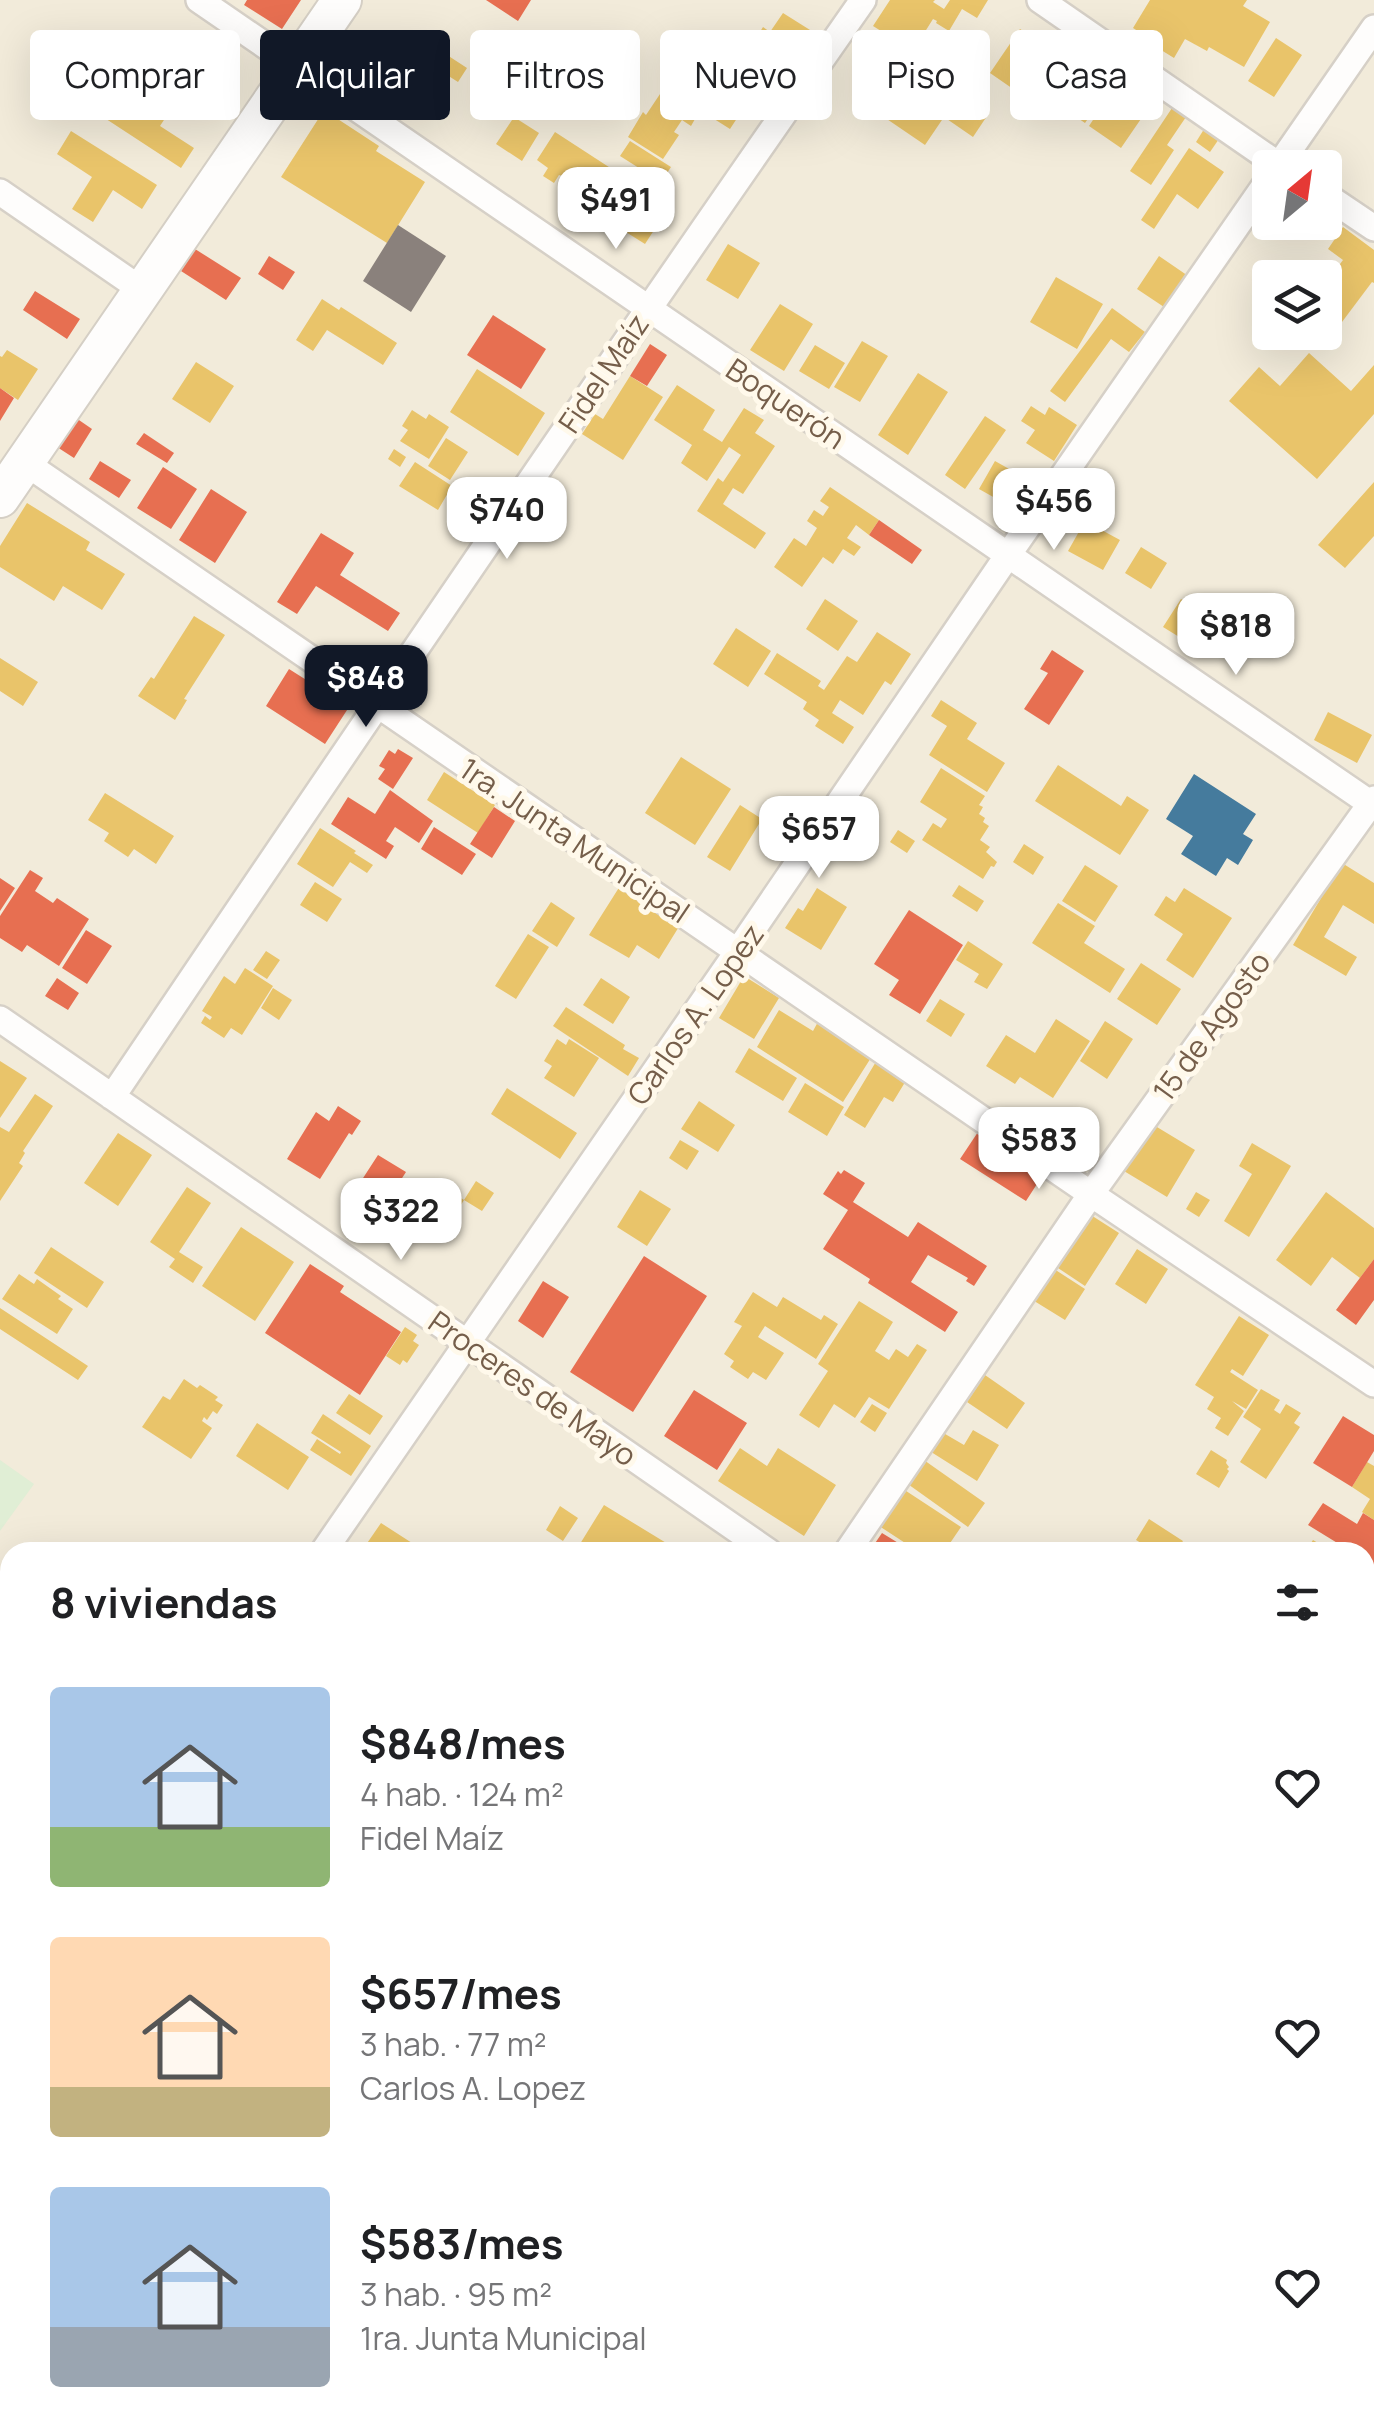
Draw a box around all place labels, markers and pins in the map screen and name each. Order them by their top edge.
pin: $491 [557,167,675,252]
pin: $456 [995,468,1113,553]
pin: $740 [448,477,566,562]
pin: $818 [1177,593,1295,678]
pin: $848 [307,645,425,730]
pin: $657 [760,796,878,881]
pin: $583 [980,1107,1098,1192]
pin: $322 [342,1178,460,1263]

